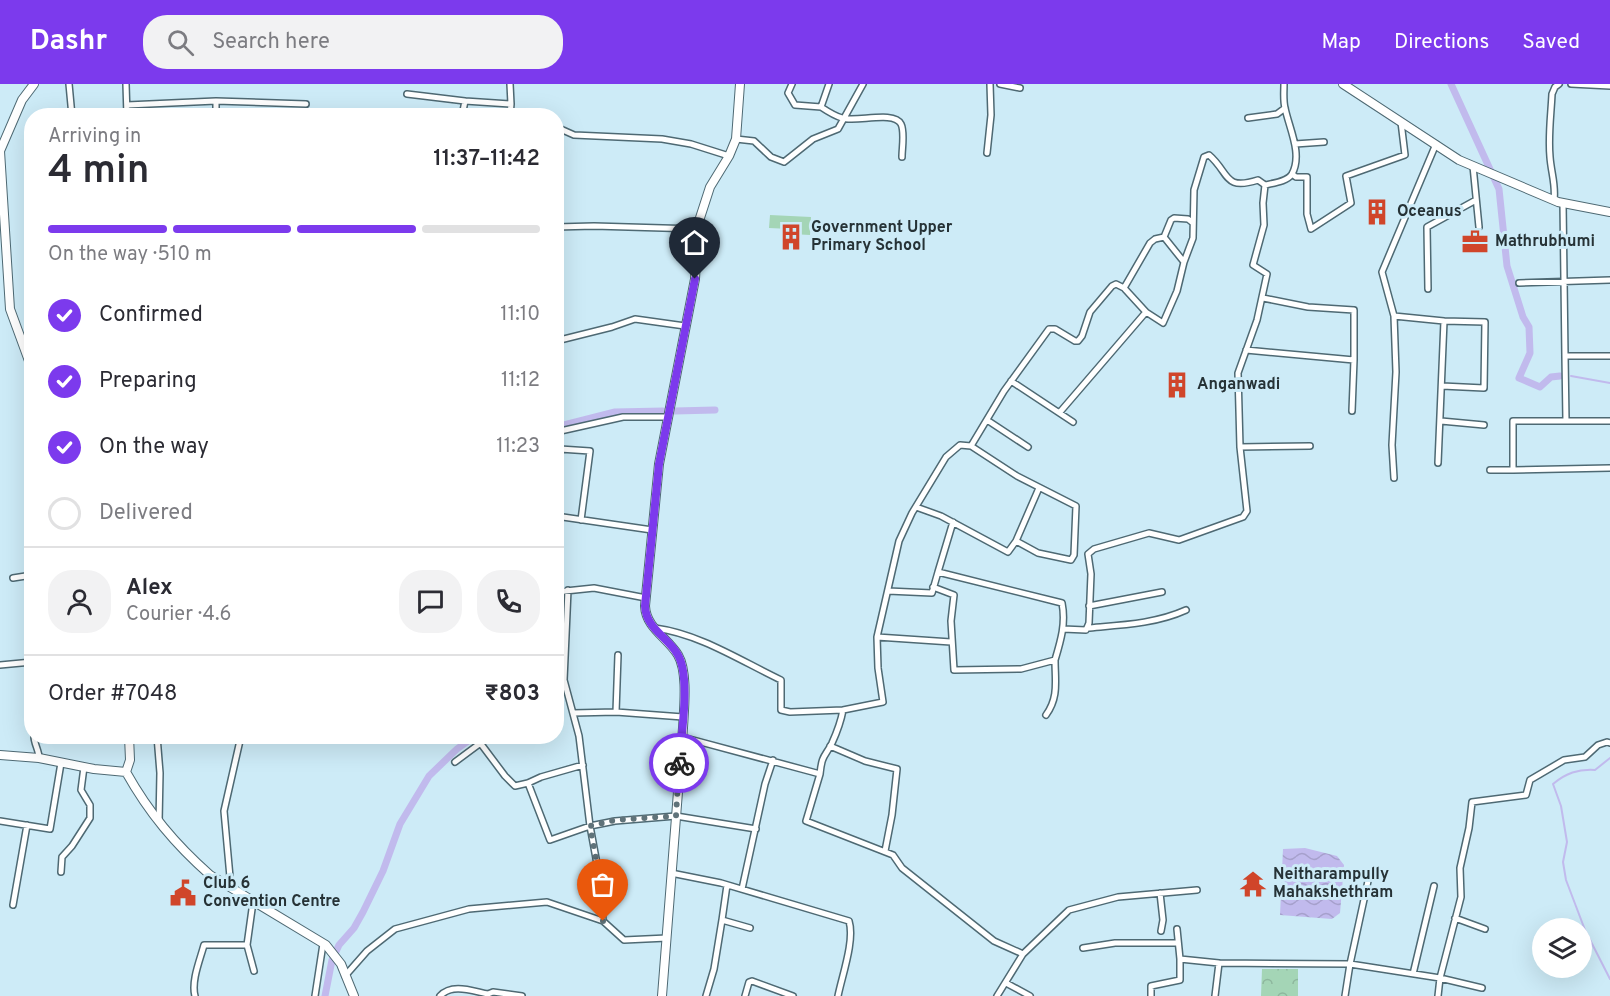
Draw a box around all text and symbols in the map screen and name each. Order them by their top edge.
search box [143,15,563,69]
text: Dashr [30,24,107,60]
icon: search [164,26,197,59]
text: Search here [212,29,330,56]
text: Map [1321,29,1361,56]
text: Directions [1394,29,1489,56]
text: Saved [1522,29,1580,56]
text: Arriving in [48,124,141,150]
text: 11:37–11:42 [433,146,540,173]
text: 4 min [48,148,149,197]
building icon: Oceanus [1362,197,1392,227]
place label: Oceanus [1397,202,1462,222]
pin [669,217,720,279]
place label: Government Upper Primary School [811,218,953,256]
building icon: Government Upper Primary School [776,222,806,252]
icon: home [678,226,711,259]
office icon: Mathrubhumi [1460,227,1490,257]
place label: Mathrubhumi [1495,232,1595,252]
text: On the way · 510 m [48,242,212,268]
icon: check [48,299,81,332]
text: Confirmed [99,302,203,329]
text: 11:10 [500,302,540,328]
icon: check [48,365,81,398]
text: Preparing [99,368,197,395]
text: 11:12 [501,368,540,394]
building icon: Anganwadi [1162,370,1192,400]
place label: Anganwadi [1197,375,1280,395]
icon: check [48,431,81,464]
text: On the way [99,434,209,461]
text: 11:23 [496,434,540,460]
text: Delivered [99,500,193,527]
button: person [48,570,111,633]
button: chat [399,570,462,633]
button: phone [477,570,540,633]
text: Alex [126,575,173,602]
text: Courier · 4.6 [126,602,231,628]
text: Order #7048 [48,681,177,708]
text: ₹803 [484,681,540,708]
courier [649,733,709,793]
icon: bike [663,747,696,780]
pin [577,859,628,921]
place label: Neitharampully Mahakshethram [1273,865,1393,903]
icon: bag [586,868,619,901]
temple icon: Neitharampully Mahakshethram [1238,869,1268,899]
place label: Club 6 Convention Centre [203,874,340,912]
public building icon: Club 6 Convention Centre [168,878,198,908]
map controls [1532,918,1592,978]
button: layers [1532,918,1592,978]

